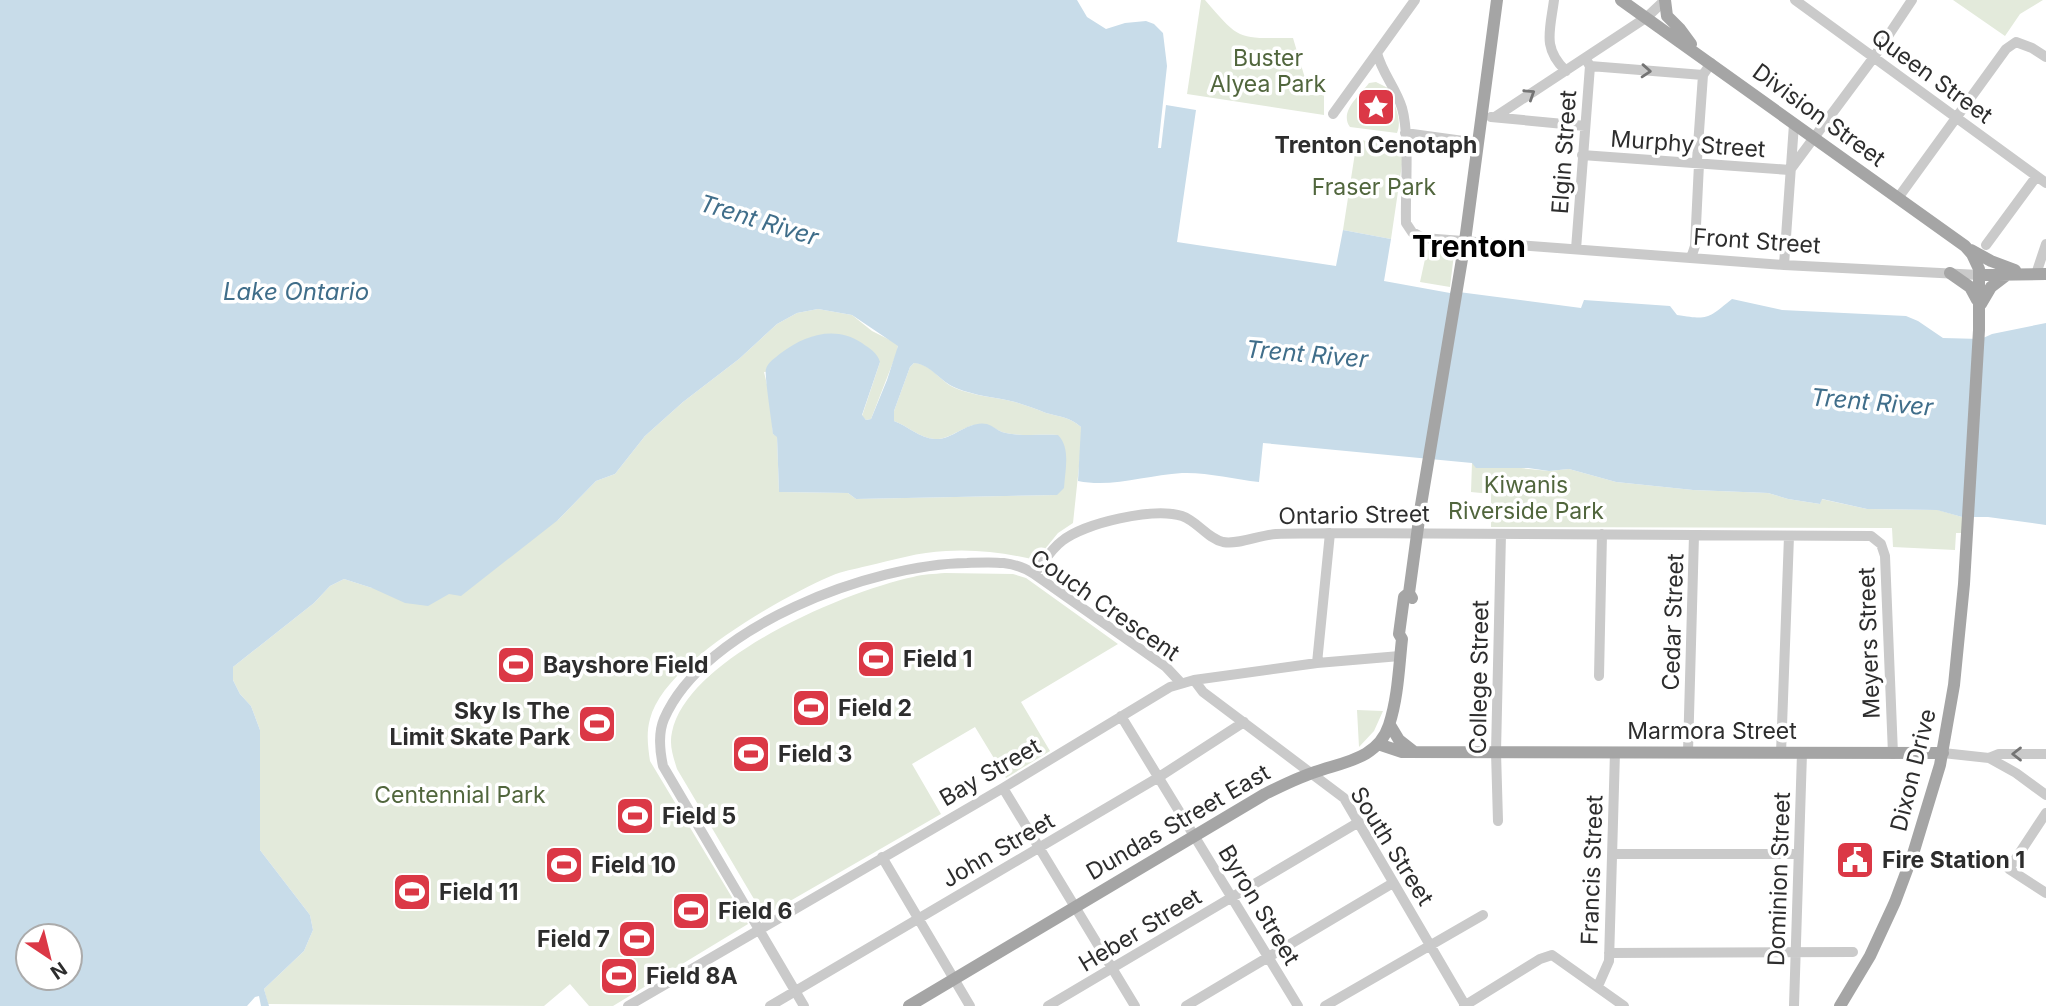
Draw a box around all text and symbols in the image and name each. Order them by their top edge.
street label: Queen Street [1866,23,1998,130]
park label: Buster Alyea Park [1210,44,1327,98]
street label: Division Street [1747,57,1891,173]
one-way arrow [1641,63,1652,78]
place icon: Trenton Cenotaph [1355,86,1397,128]
street label: Elgin Street [1546,89,1582,215]
one-way arrow [1523,90,1536,103]
street label: Murphy Street [1610,125,1767,163]
place label: Trenton Cenotaph [1275,131,1477,159]
park label: Fraser Park [1312,173,1437,201]
water label: Trent River [696,188,823,252]
street label: Front Street [1692,223,1822,259]
district label: Trenton [1412,228,1526,264]
water label: Lake Ontario [223,277,369,306]
water label: Trent River [1245,334,1370,374]
water label: Trent River [1810,382,1935,422]
park label: Kiwanis Riverside Park [1448,471,1604,525]
street label: Ontario Street [1278,500,1430,530]
street label: Couch Crescent [1025,543,1185,667]
street label: Cedar Street [1657,552,1689,691]
street label: Meyers Street [1852,566,1886,719]
street label: College Street [1464,599,1494,754]
sports icon: Field 1 [855,638,897,680]
sports icon: Bayshore Field [495,644,537,686]
place label: Field 1 [903,645,973,673]
place label: Bayshore Field [543,651,708,679]
sports icon: Field 2 [790,687,832,729]
place label: Field 2 [838,694,912,722]
place label: Sky Is The Limit Skate Park [390,697,571,751]
sports icon: Sky Is The Limit Skate Park [576,703,618,745]
street label: Dixon Drive [1884,706,1942,834]
street label: Marmora Street [1627,717,1797,745]
street label: Bay Street [935,732,1046,812]
sports icon: Field 3 [730,733,772,775]
place label: Field 3 [778,740,852,768]
one-way arrow [2011,746,2022,762]
street label: Dundas Street East [1081,758,1275,886]
park label: Centennial Park [374,781,546,809]
street label: South Street [1344,781,1440,911]
street label: Dominion Street [1762,791,1796,966]
street label: Francis Street [1575,794,1609,946]
sports icon: Field 5 [614,795,656,837]
place label: Field 5 [662,802,736,830]
street label: John Street [937,806,1060,893]
public building icon: Fire Station 1 [1834,839,1876,881]
street label: Byron Street [1212,840,1306,970]
sports icon: Field 10 [543,844,585,886]
place label: Fire Station 1 [1882,846,2025,874]
place label: Field 10 [591,851,676,879]
sports icon: Field 11 [391,871,433,913]
place label: Field 11 [439,878,518,906]
street label: Heber Street [1074,882,1207,978]
sports icon: Field 6 [670,890,712,932]
place label: Field 6 [718,897,793,925]
sports icon: Field 7 [616,918,658,960]
north arrow [14,922,84,992]
place label: Field 7 [537,925,610,953]
sports icon: Field 8A [598,955,640,997]
text: N [46,957,71,984]
place label: Field 8A [646,962,738,990]

